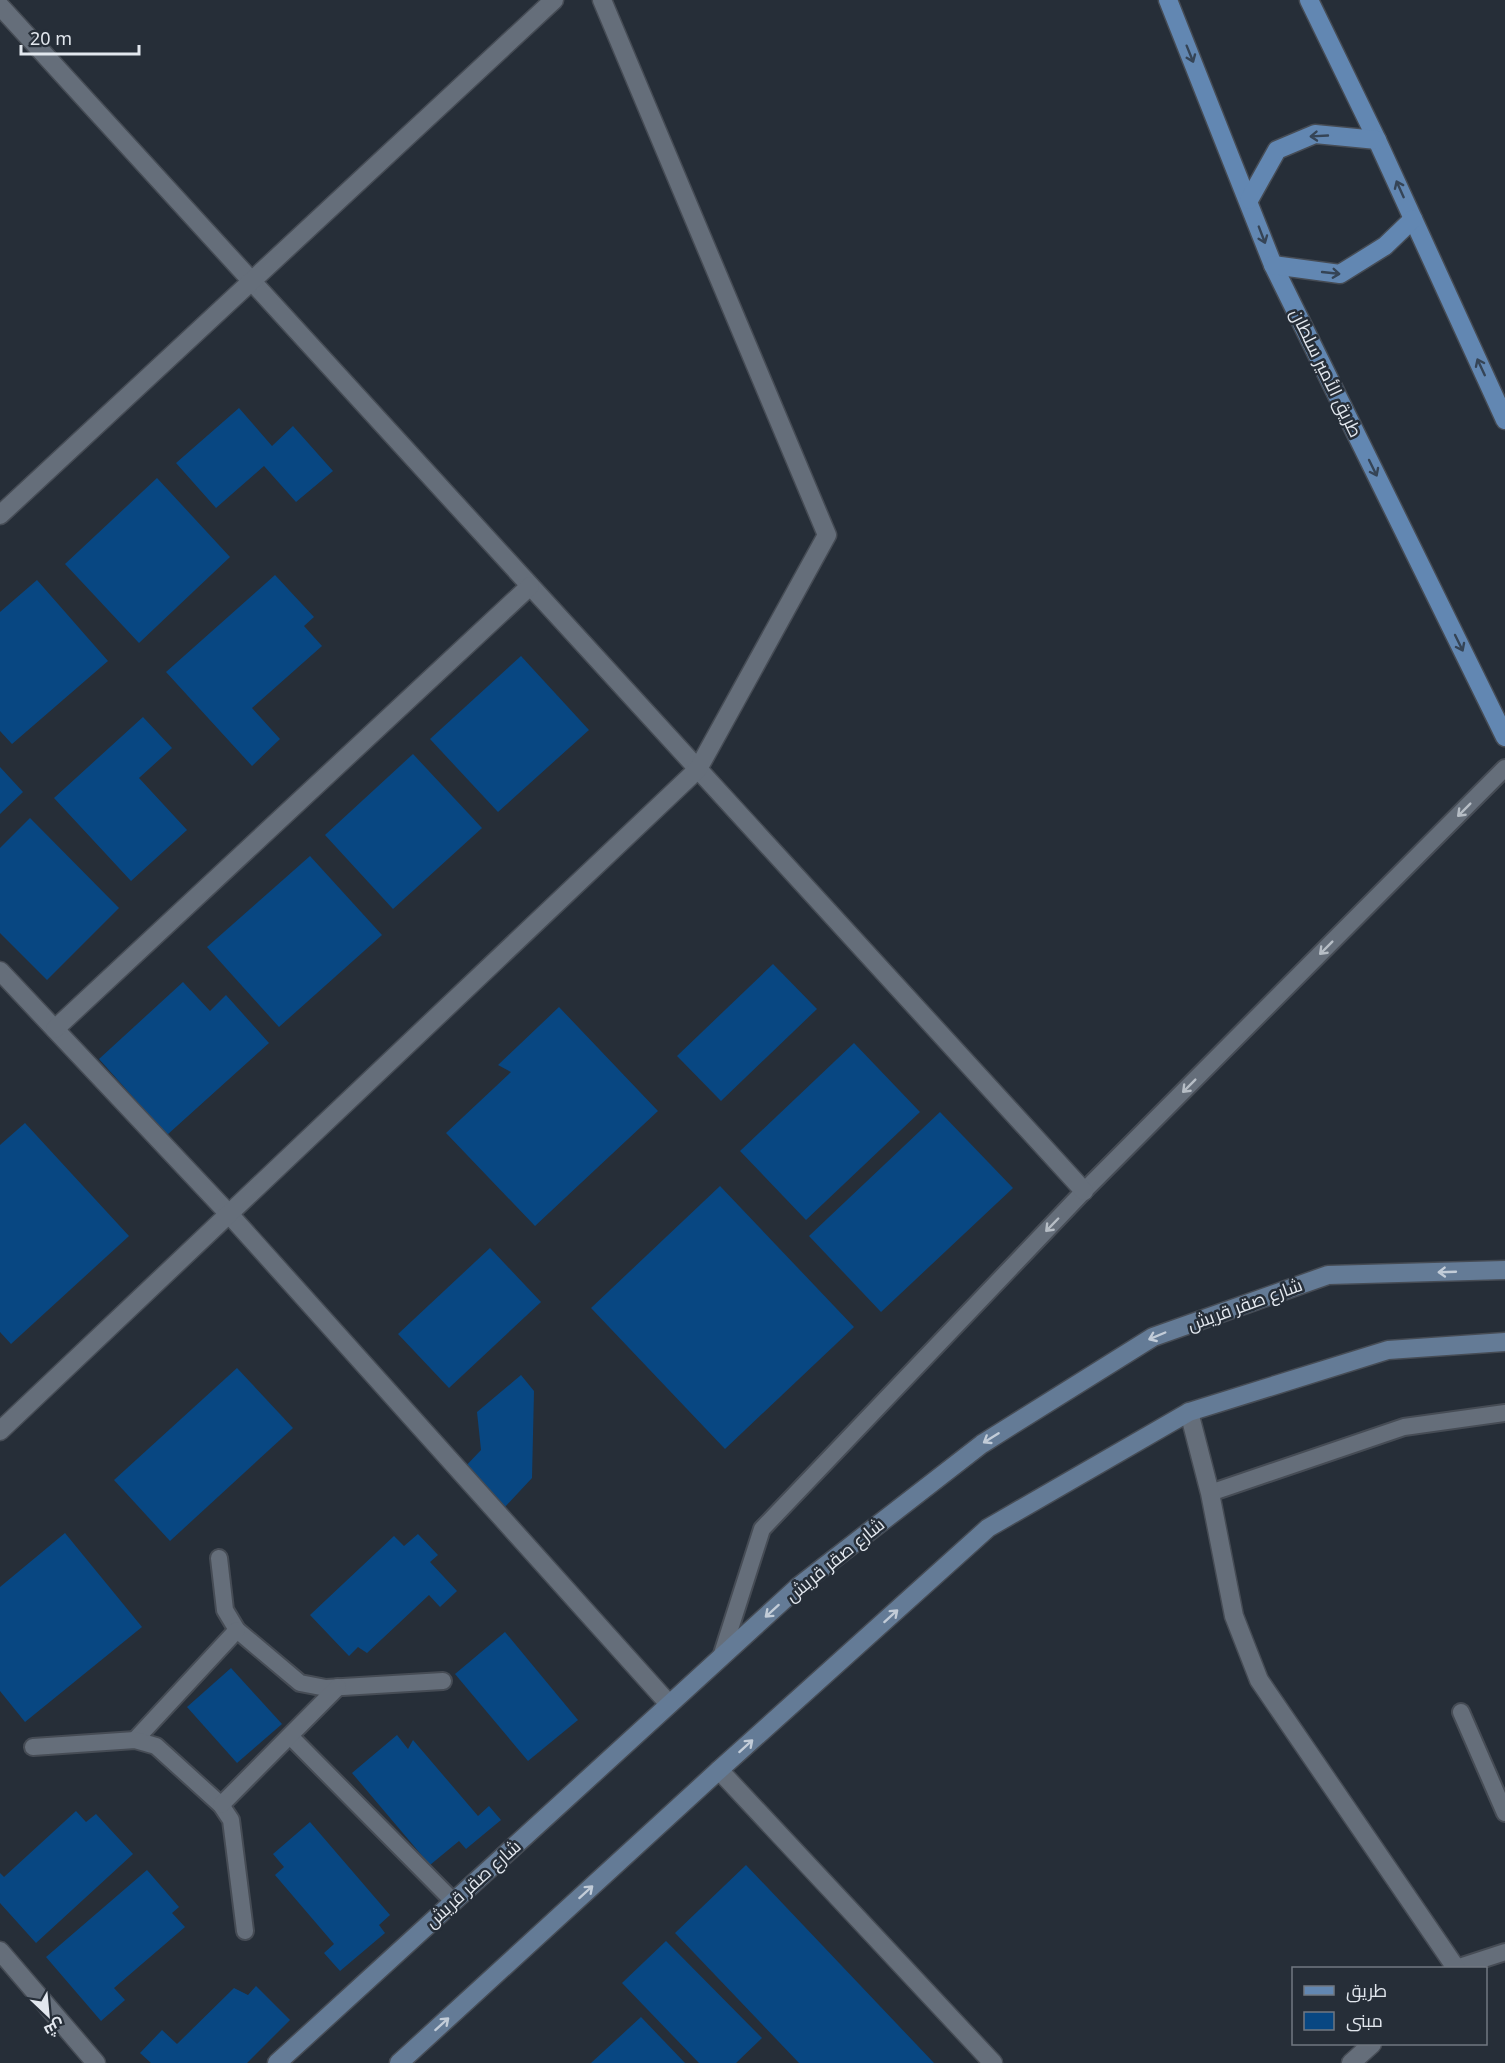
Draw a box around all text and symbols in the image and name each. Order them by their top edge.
scale bar [21,18,140,56]
text: 20 m [30,26,72,50]
one-way arrow [1185,45,1196,63]
one-way arrow [1310,130,1330,141]
one-way arrow [1393,181,1405,199]
one-way arrow [1257,225,1268,244]
one-way arrow [1321,268,1340,279]
street label: طريق الأمير سلطان [1284,304,1368,441]
one-way arrow [1474,358,1486,376]
one-way arrow [1368,459,1380,477]
one-way arrow [1454,634,1465,652]
one-way arrow [1456,802,1471,817]
one-way arrow [1319,941,1334,956]
one-way arrow [1181,1079,1196,1094]
one-way arrow [1044,1218,1059,1233]
one-way arrow [1437,1266,1457,1278]
street label: شارع صقر قريش [1184,1272,1306,1337]
one-way arrow [1149,1331,1167,1343]
one-way arrow [983,1433,1000,1445]
street label: شارع صقر قريش [780,1512,890,1607]
one-way arrow [765,1604,780,1618]
one-way arrow [883,1609,898,1623]
one-way arrow [738,1739,753,1753]
street label: شارع صقر قريش [419,1834,526,1933]
one-way arrow [578,1885,593,1899]
legend [1292,1967,1487,2045]
text: طريق [1346,1978,1387,2003]
north arrow [18,1985,78,2045]
text: مبنى [1346,2008,1383,2032]
text: ش [41,2014,69,2043]
one-way arrow [435,2016,450,2031]

